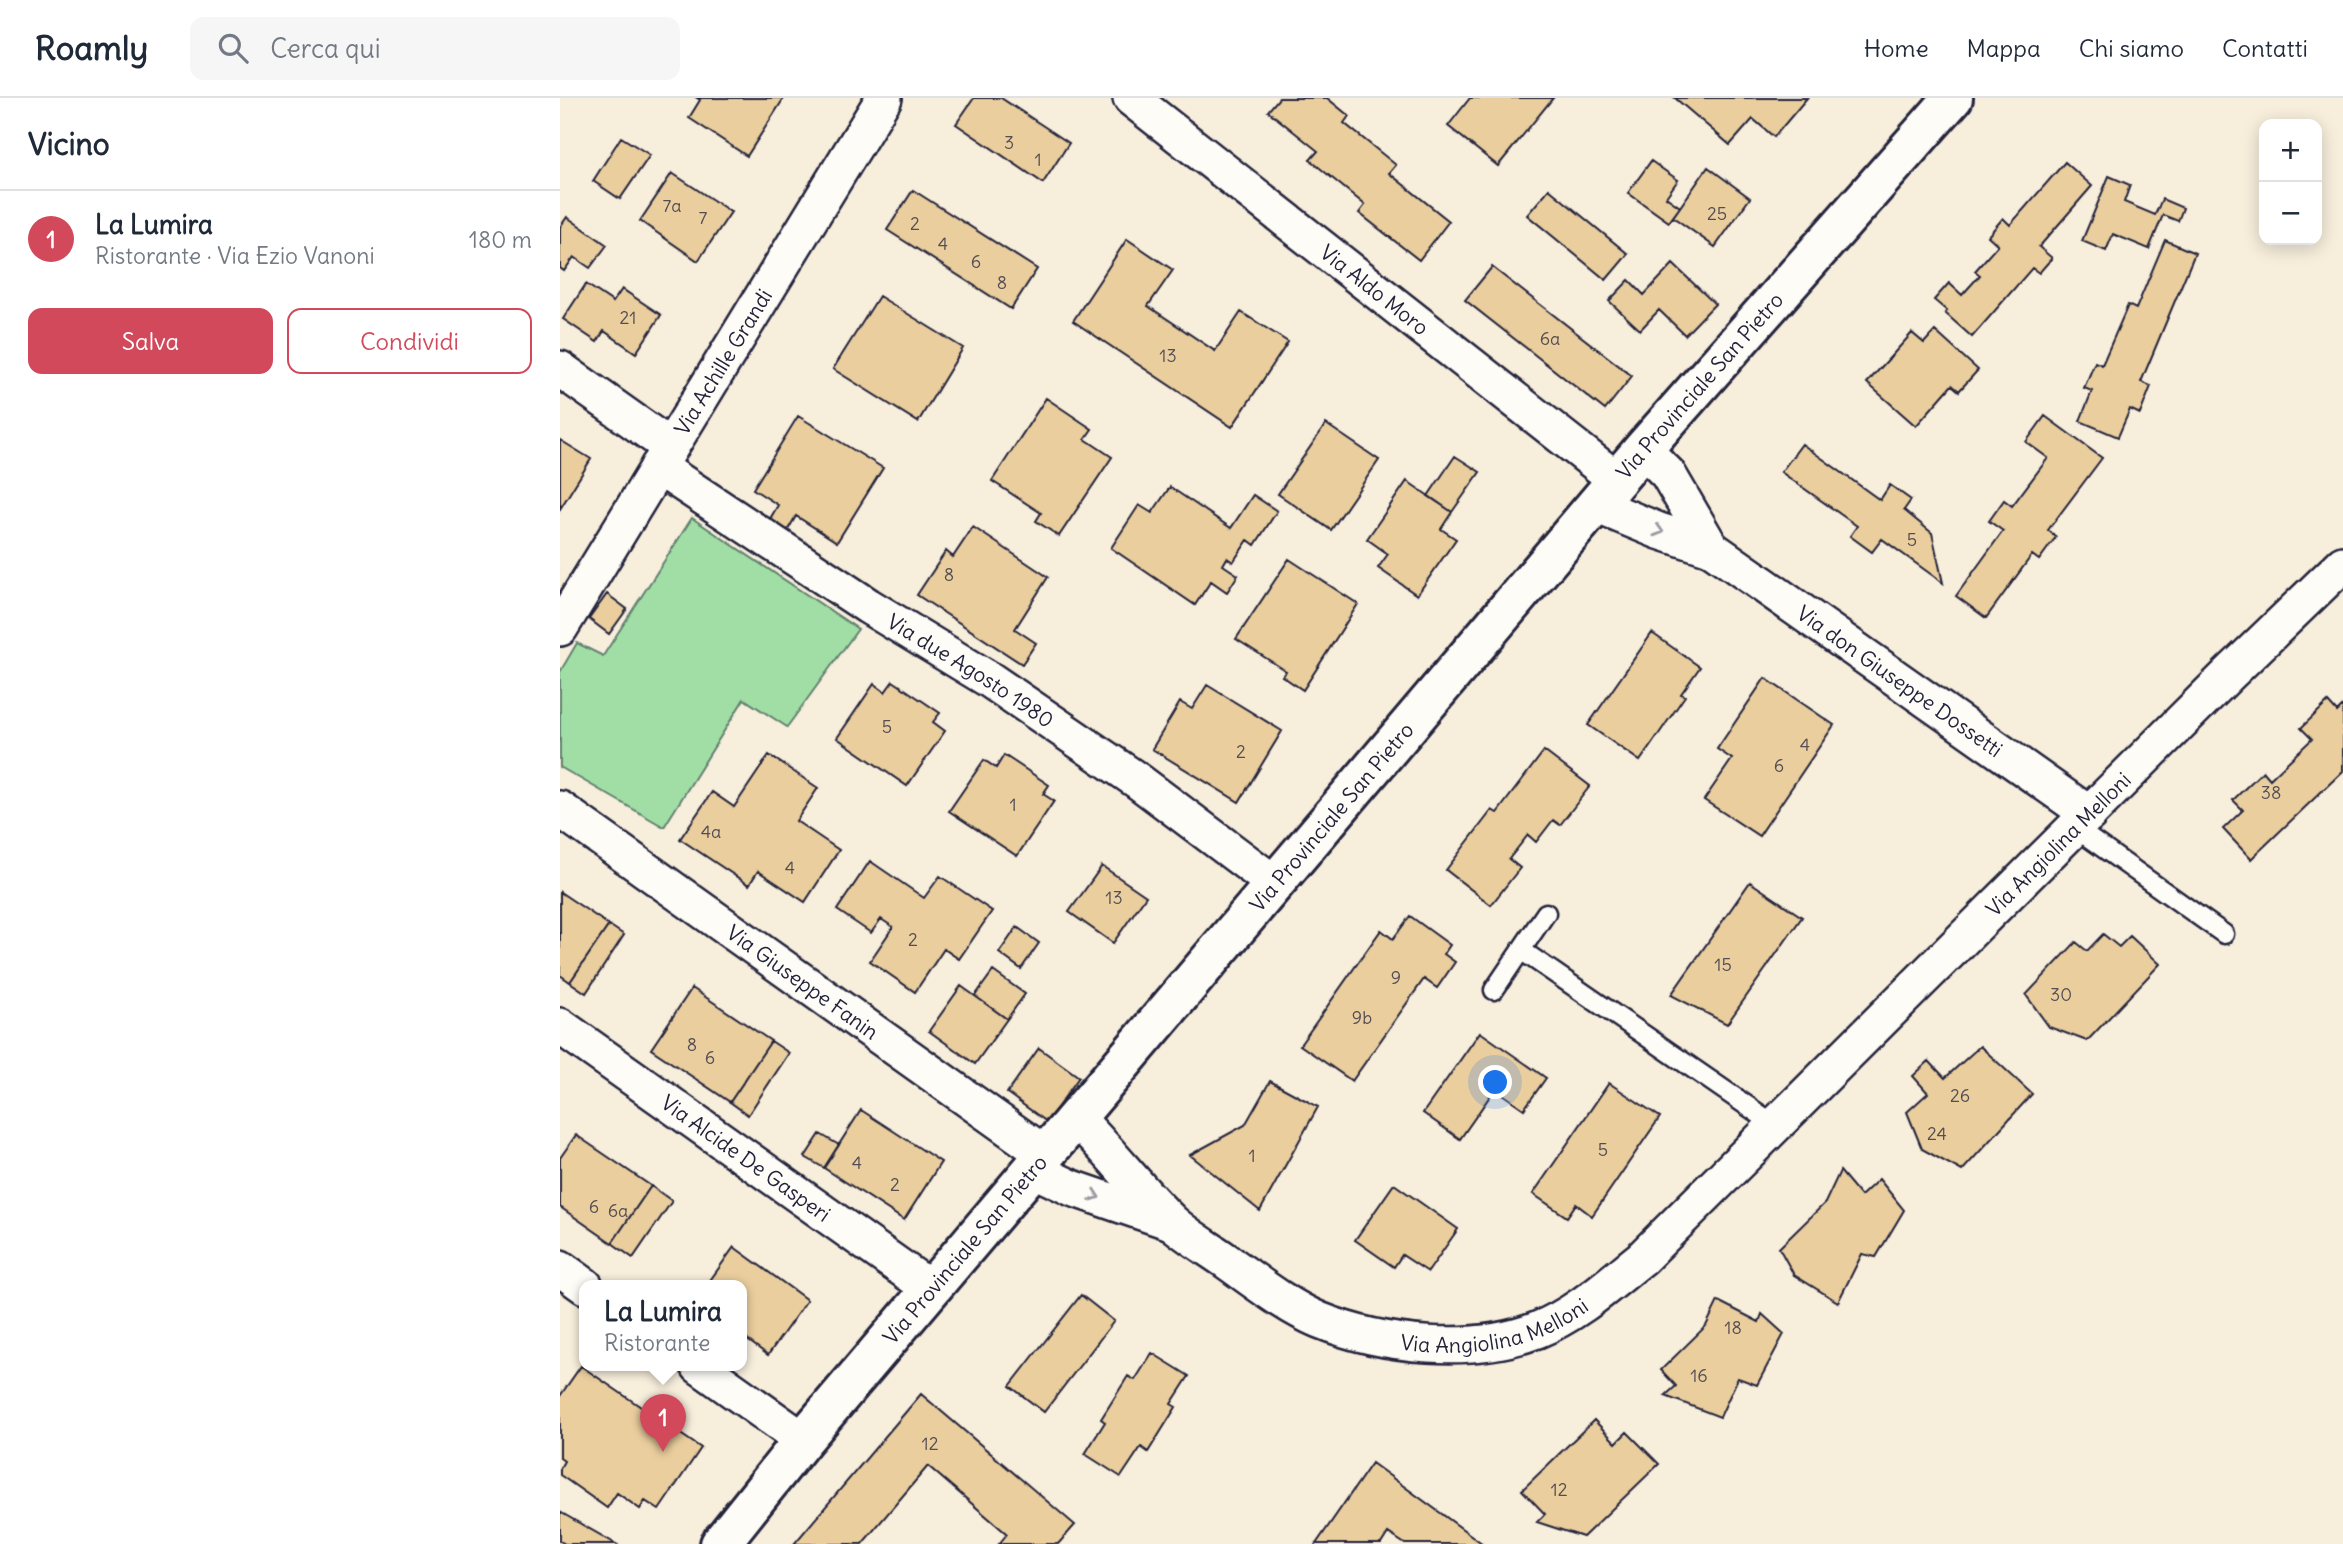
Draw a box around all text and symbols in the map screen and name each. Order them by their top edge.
search box [190,17,680,80]
text: Roamly [35,27,148,69]
icon: search [214,29,252,67]
text: Cerca qui [270,32,380,65]
text: Home [1864,33,1929,63]
text: Mappa [1967,33,2041,63]
text: Chi siamo [2079,33,2184,63]
text: Contatti [2222,33,2308,63]
map controls [2259,119,2322,245]
button: + [2259,119,2322,182]
text: Vicino [28,125,110,163]
house number: 3 [1004,131,1014,154]
house number: 1 [1034,148,1042,171]
button: − [2259,182,2322,245]
house number: 7a [662,194,682,217]
house number: 25 [1707,202,1727,225]
house number: 7 [699,206,708,229]
text: La Lumira [95,208,213,241]
house number: 2 [910,212,920,235]
text: 1 [46,225,56,254]
text: 180 m [469,225,532,254]
house number: 4 [938,232,948,255]
street label: Via Aldo Moro [1315,238,1435,341]
text: Ristorante · Via Ezio Vanoni [95,241,375,270]
house number: 6 [971,250,981,273]
house number: 8 [997,271,1007,294]
street label: Via Achille Grandi [668,284,778,440]
street label: Via Provinciale San Pietro [1610,287,1789,485]
house number: 21 [619,306,637,329]
button: Salva [28,308,273,374]
button: Condividi [287,308,532,374]
house number: 6a [1540,327,1560,350]
house number: 13 [1159,344,1177,367]
one-way arrow [1653,522,1665,537]
house number: 5 [1907,528,1917,551]
house number: 8 [944,563,954,586]
street label: Via don Giuseppe Dossetti [1792,599,2008,763]
street label: Via due Agosto 1980 [882,607,1059,733]
house number: 5 [882,715,892,738]
street label: Via Provinciale San Pietro [1243,717,1419,917]
house number: 4 [1800,733,1810,756]
house number: 2 [1236,740,1246,763]
house number: 6 [1774,754,1784,777]
street label: Via Angiolina Melloni [1980,766,2136,922]
house number: 38 [2261,781,2281,804]
house number: 1 [1009,793,1017,816]
house number: 4a [701,820,721,843]
house number: 4 [785,856,795,879]
house number: 13 [1105,886,1123,909]
street label: Via Giuseppe Fanin [722,919,884,1045]
house number: 2 [908,928,918,951]
house number: 15 [1714,953,1732,976]
house number: 9 [1391,966,1401,989]
house number: 30 [2050,983,2072,1006]
house number: 9b [1352,1006,1372,1029]
house number: 8 [687,1033,697,1056]
house number: 6 [705,1046,715,1069]
your location [1478,1065,1512,1099]
house number: 26 [1950,1084,1970,1107]
street label: Via Alcide De Gasperi [656,1089,836,1227]
house number: 24 [1927,1122,1947,1145]
house number: 5 [1598,1138,1608,1161]
house number: 1 [1248,1144,1256,1167]
street label: Via Provinciale San Pietro [877,1149,1053,1350]
house number: 4 [852,1151,862,1174]
house number: 2 [890,1173,900,1196]
one-way arrow [1089,1188,1101,1202]
house number: 6 [589,1195,599,1218]
house number: 6a [608,1199,628,1222]
popup [579,1280,747,1371]
street label: Via Angiolina Melloni [1399,1292,1593,1358]
text: La Lumira [604,1295,722,1328]
house number: 18 [1724,1316,1742,1339]
text: Ristorante [604,1328,710,1357]
house number: 16 [1690,1364,1708,1387]
pin: 1 [640,1394,686,1452]
house number: 12 [921,1432,939,1455]
house number: 12 [1550,1478,1568,1501]

